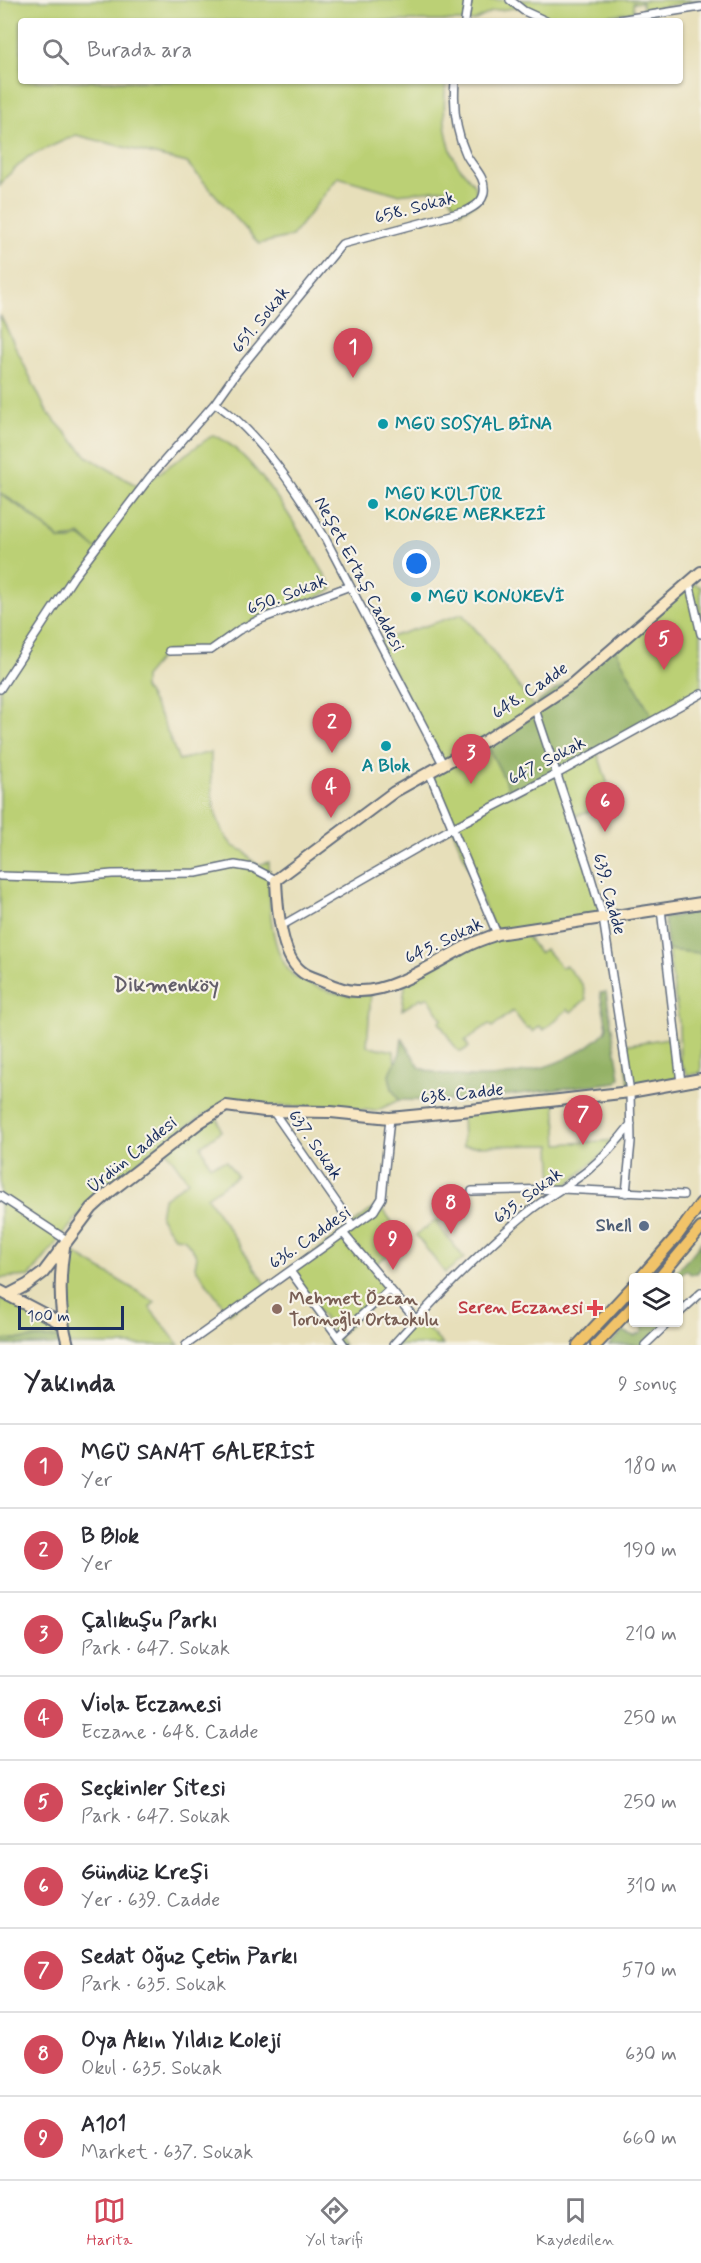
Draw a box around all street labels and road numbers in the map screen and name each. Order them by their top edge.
street label: 658. Sokak [372,186,458,230]
street label: 651. Sokak [227,281,296,359]
street label: Neşet Ertaş Caddesi [308,492,410,656]
street label: 650. Sokak [244,569,330,621]
street label: 648. Cadde [487,657,573,725]
street label: 647. Sokak [504,731,590,791]
street label: 639. Cadde [587,851,631,937]
street label: 645. Sokak [401,912,487,970]
street label: 638. Cadde [419,1078,505,1110]
street label: 637. Sokak [282,1105,348,1185]
street label: Ürdün Caddesi [82,1111,182,1199]
street label: 635. Sokak [488,1162,568,1230]
street label: 636. Caddesi [264,1201,356,1275]

